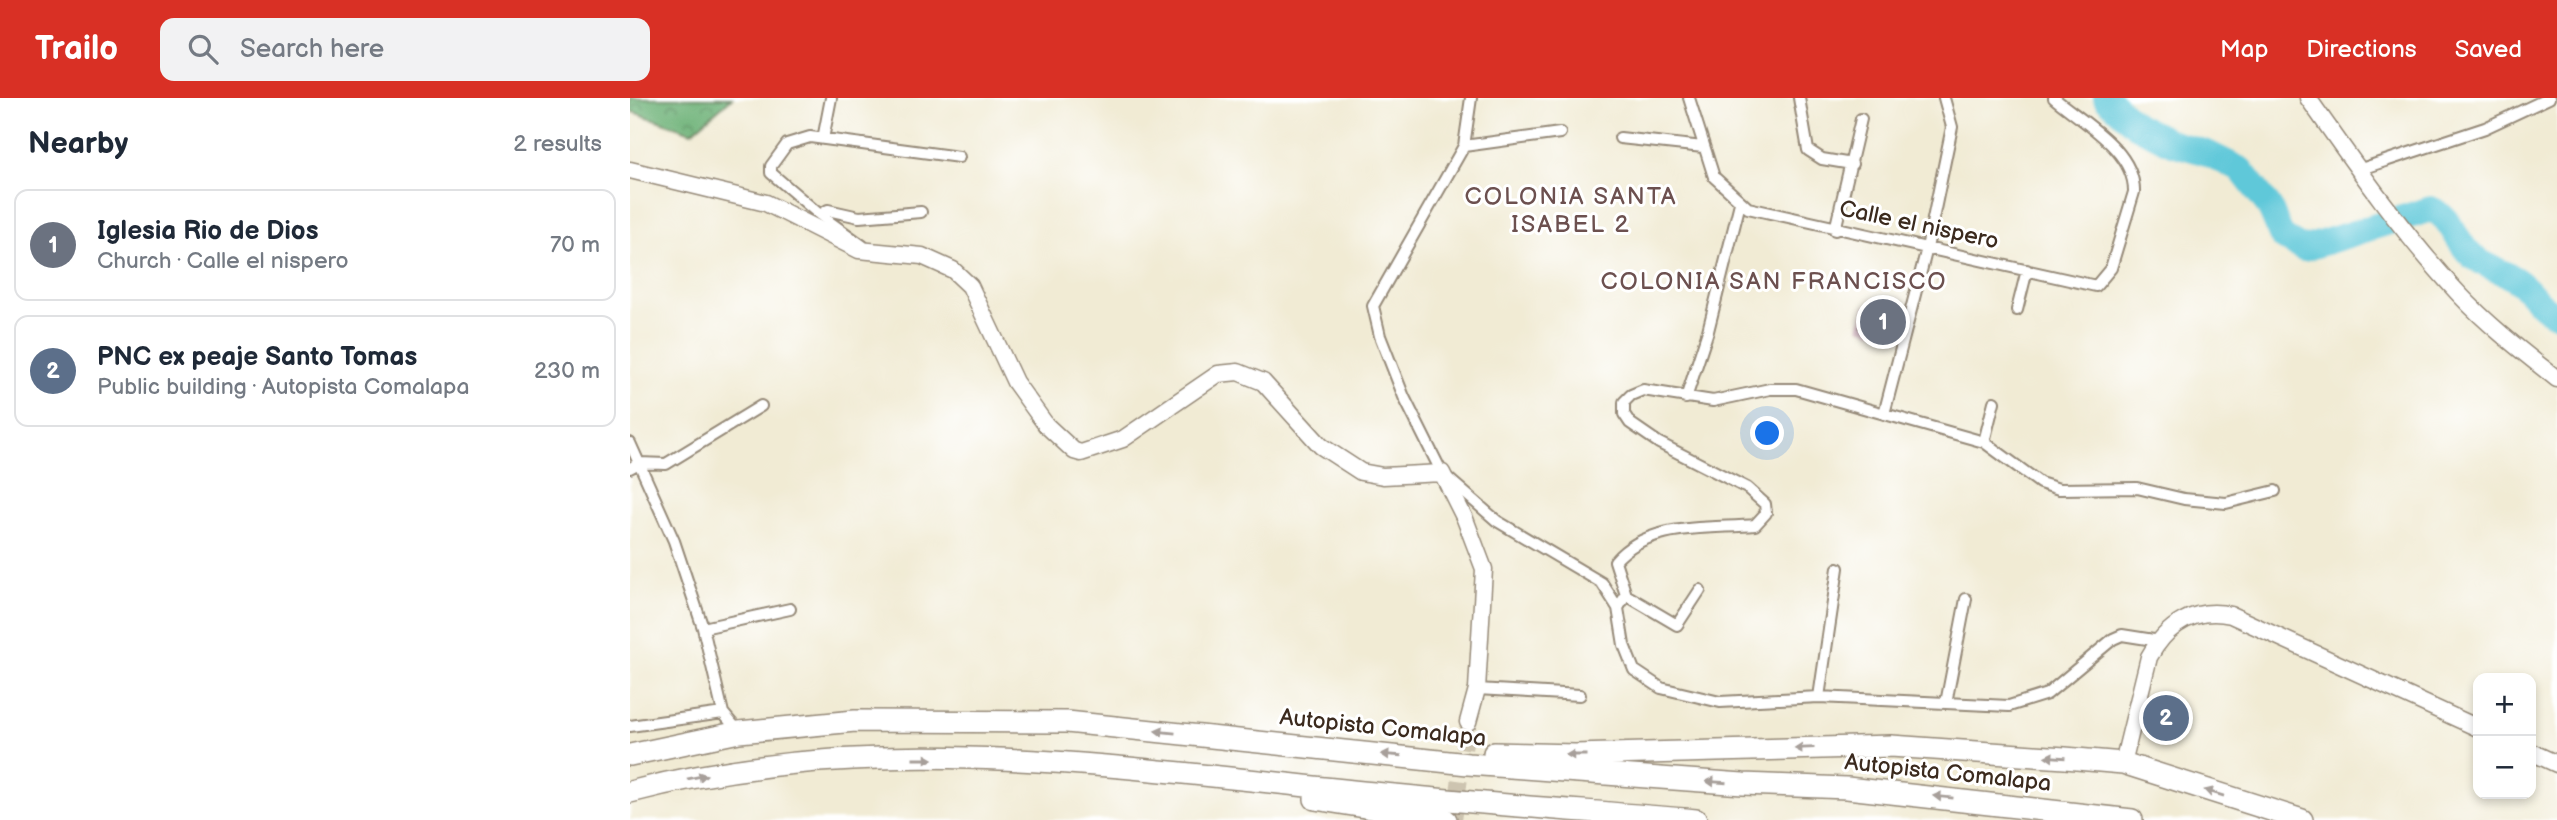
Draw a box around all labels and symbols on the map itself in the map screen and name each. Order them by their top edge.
district label: COLONIA SANTA ISABEL 2 [1465,182,1677,239]
street label: Calle el nispero [1837,194,2001,256]
district label: COLONIA SAN FRANCISCO [1600,267,1948,296]
pin: 1 [1860,296,1906,348]
your location [1750,416,1784,450]
pin: 2 [2143,692,2189,744]
street label: Autopista Comalapa [1278,703,1488,753]
one-way arrow [1154,727,1176,738]
one-way arrow [1793,743,1815,754]
street label: Autopista Comalapa [1843,748,2053,798]
one-way arrow [1380,749,1402,760]
one-way arrow [1565,749,1587,761]
one-way arrow [2044,751,2066,762]
one-way arrow [912,753,934,765]
one-way arrow [686,772,708,783]
one-way arrow [1704,777,1726,788]
one-way arrow [2203,787,2224,798]
one-way arrow [1931,791,1953,802]

